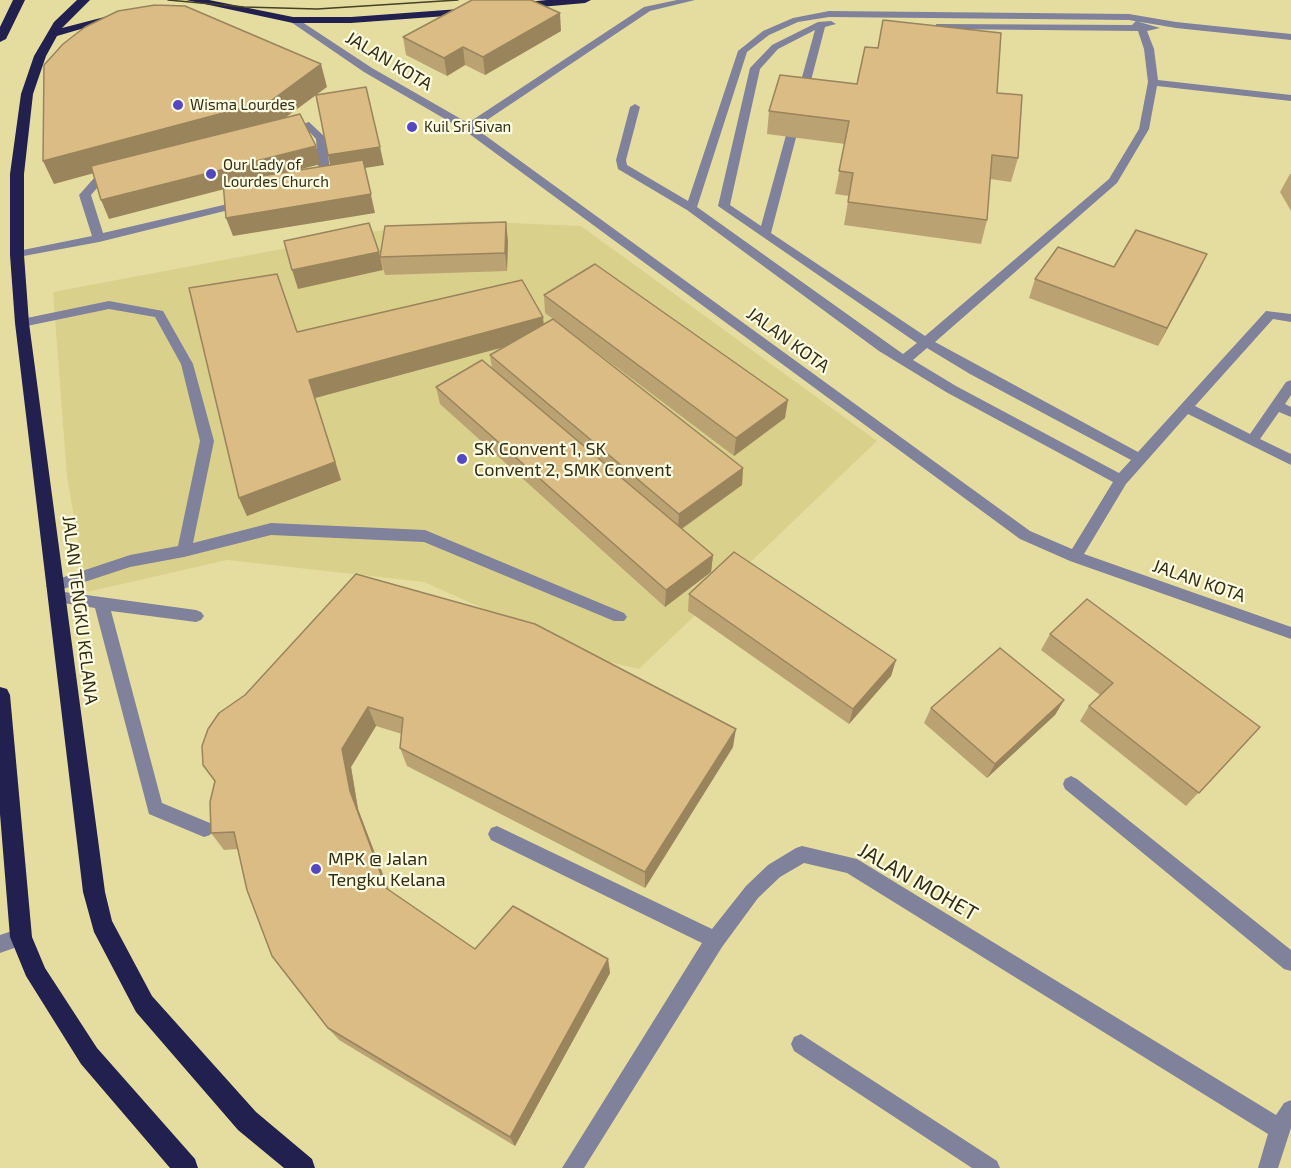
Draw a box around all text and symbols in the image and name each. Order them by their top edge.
street label: JALAN KOTA [342,27,436,95]
place label: Wisma Lourdes [190,96,295,114]
marker: Wisma Lourdes [171,98,185,112]
place label: Kuil Sri Sivan [424,118,511,136]
marker: Kuil Sri Sivan [405,120,419,134]
place label: Our Lady of Lourdes Church [223,156,329,191]
marker: Our Lady of Lourdes Church [204,167,218,181]
street label: JALAN KOTA [742,303,834,377]
place label: SK Convent 1, SK Convent 2, SMK Convent [474,438,671,480]
marker: SK Convent 1, SK Convent 2, SMK Convent [455,452,469,466]
street label: JALAN TENGKU KELANA [58,514,102,706]
street label: JALAN KOTA [1150,555,1248,607]
street label: JALAN MOHET [854,838,982,926]
place label: MPK @ Jalan Tengku Kelana [328,848,446,890]
marker: MPK @ Jalan Tengku Kelana [309,862,323,876]

